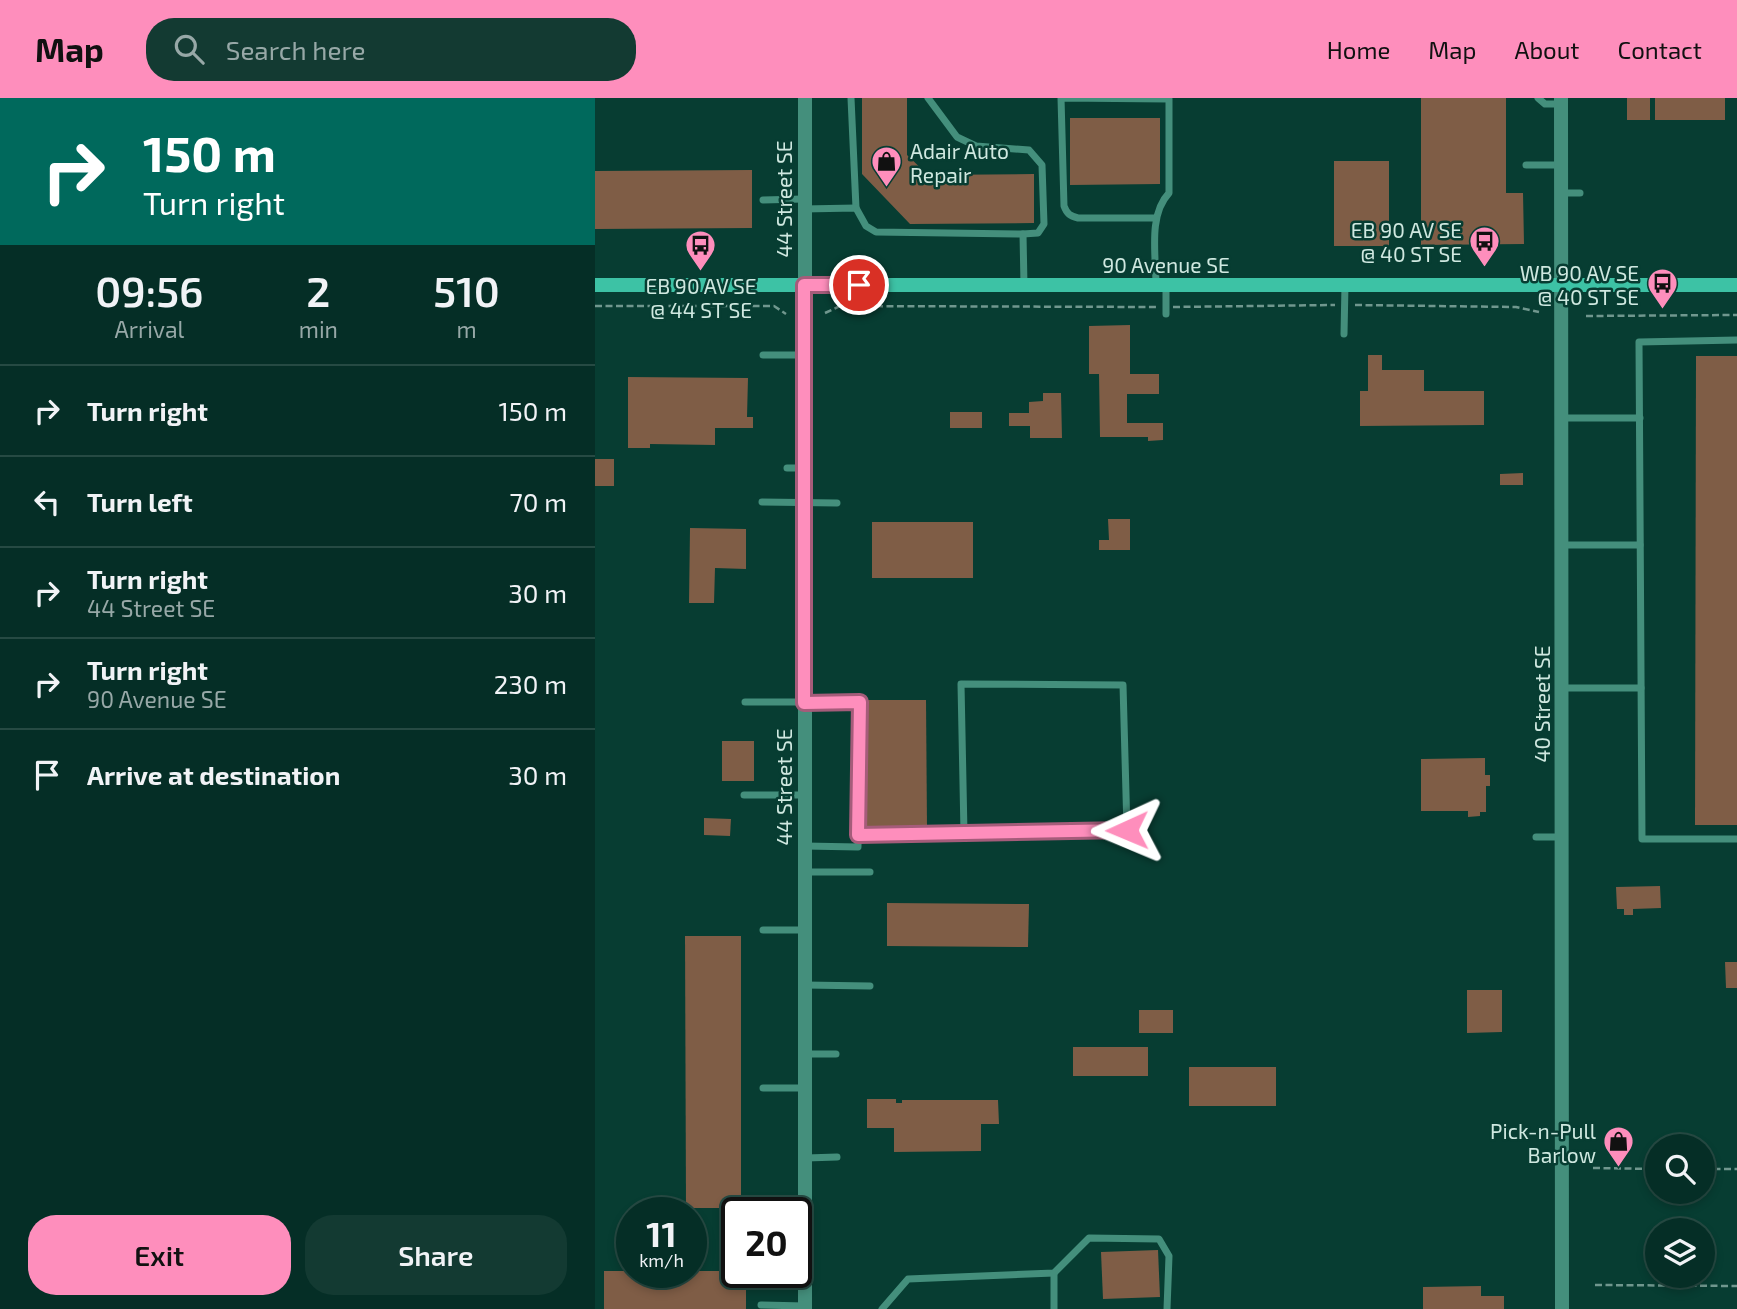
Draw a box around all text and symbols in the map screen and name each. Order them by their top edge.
search box [146,18,636,81]
text: Map [35,29,104,69]
icon: search [170,30,208,68]
text: Search here [226,34,365,65]
text: Home [1327,35,1390,64]
text: Map [1428,35,1476,64]
text: About [1514,35,1580,64]
text: Contact [1618,35,1702,64]
text: 150 m [143,123,276,182]
icon: right [28,126,119,217]
place label: Adair Auto Repair [910,138,1009,187]
street label: 44 Street SE [771,140,796,258]
shop icon: Adair Auto Repair [870,145,904,189]
text: Turn right [143,183,285,221]
place label: EB 90 AV SE @ 40 ST SE [1351,217,1462,266]
bus stop icon: EB 90 AV SE @ 40 ST SE [1468,224,1502,268]
bus stop icon: EB 90 AV SE @ 44 ST SE [684,228,718,272]
street label: 90 Avenue SE [1102,252,1230,277]
pin [829,255,889,315]
place label: WB 90 AV SE @ 40 ST SE [1520,260,1639,309]
text: 09:56 [95,265,203,315]
text: 2 [306,265,330,315]
text: 510 [433,265,500,315]
icon: arrive [840,266,878,304]
bus stop icon: WB 90 AV SE @ 40 ST SE [1645,267,1679,311]
place label: EB 90 AV SE @ 44 ST SE [645,273,757,322]
text: Arrival [114,315,184,343]
text: min [299,315,338,343]
text: m [456,315,477,343]
icon: right [28,392,66,430]
text: Turn right [87,395,208,426]
text: 150 m [498,395,567,426]
icon: left [28,483,66,521]
text: Turn left [87,486,193,517]
text: 70 m [509,486,567,517]
text: Turn right [87,563,208,594]
icon: right [28,574,66,612]
text: 30 m [508,577,567,608]
text: 44 Street SE [87,594,215,622]
street label: 40 Street SE [1529,646,1554,762]
text: Turn right [87,654,208,685]
icon: right [28,665,66,703]
text: 230 m [494,668,567,699]
text: 90 Avenue SE [87,685,227,713]
street label: 44 Street SE [771,728,796,846]
icon: arrive [28,756,66,794]
text: Arrive at destination [87,759,340,790]
text: 30 m [508,759,567,790]
position arrow [1090,793,1164,867]
place label: Pick-n-Pull Barlow [1490,1118,1597,1167]
shop icon: Pick-n-Pull Barlow [1602,1125,1636,1169]
map controls [1645,1134,1715,1288]
button: search [1645,1134,1715,1204]
speed limit sign: 20 [721,1197,812,1288]
text: 11 [646,1212,677,1254]
button: Exit [28,1215,291,1295]
button: Share [305,1215,567,1295]
button: layers [1645,1218,1715,1288]
text: km/h [639,1249,684,1271]

